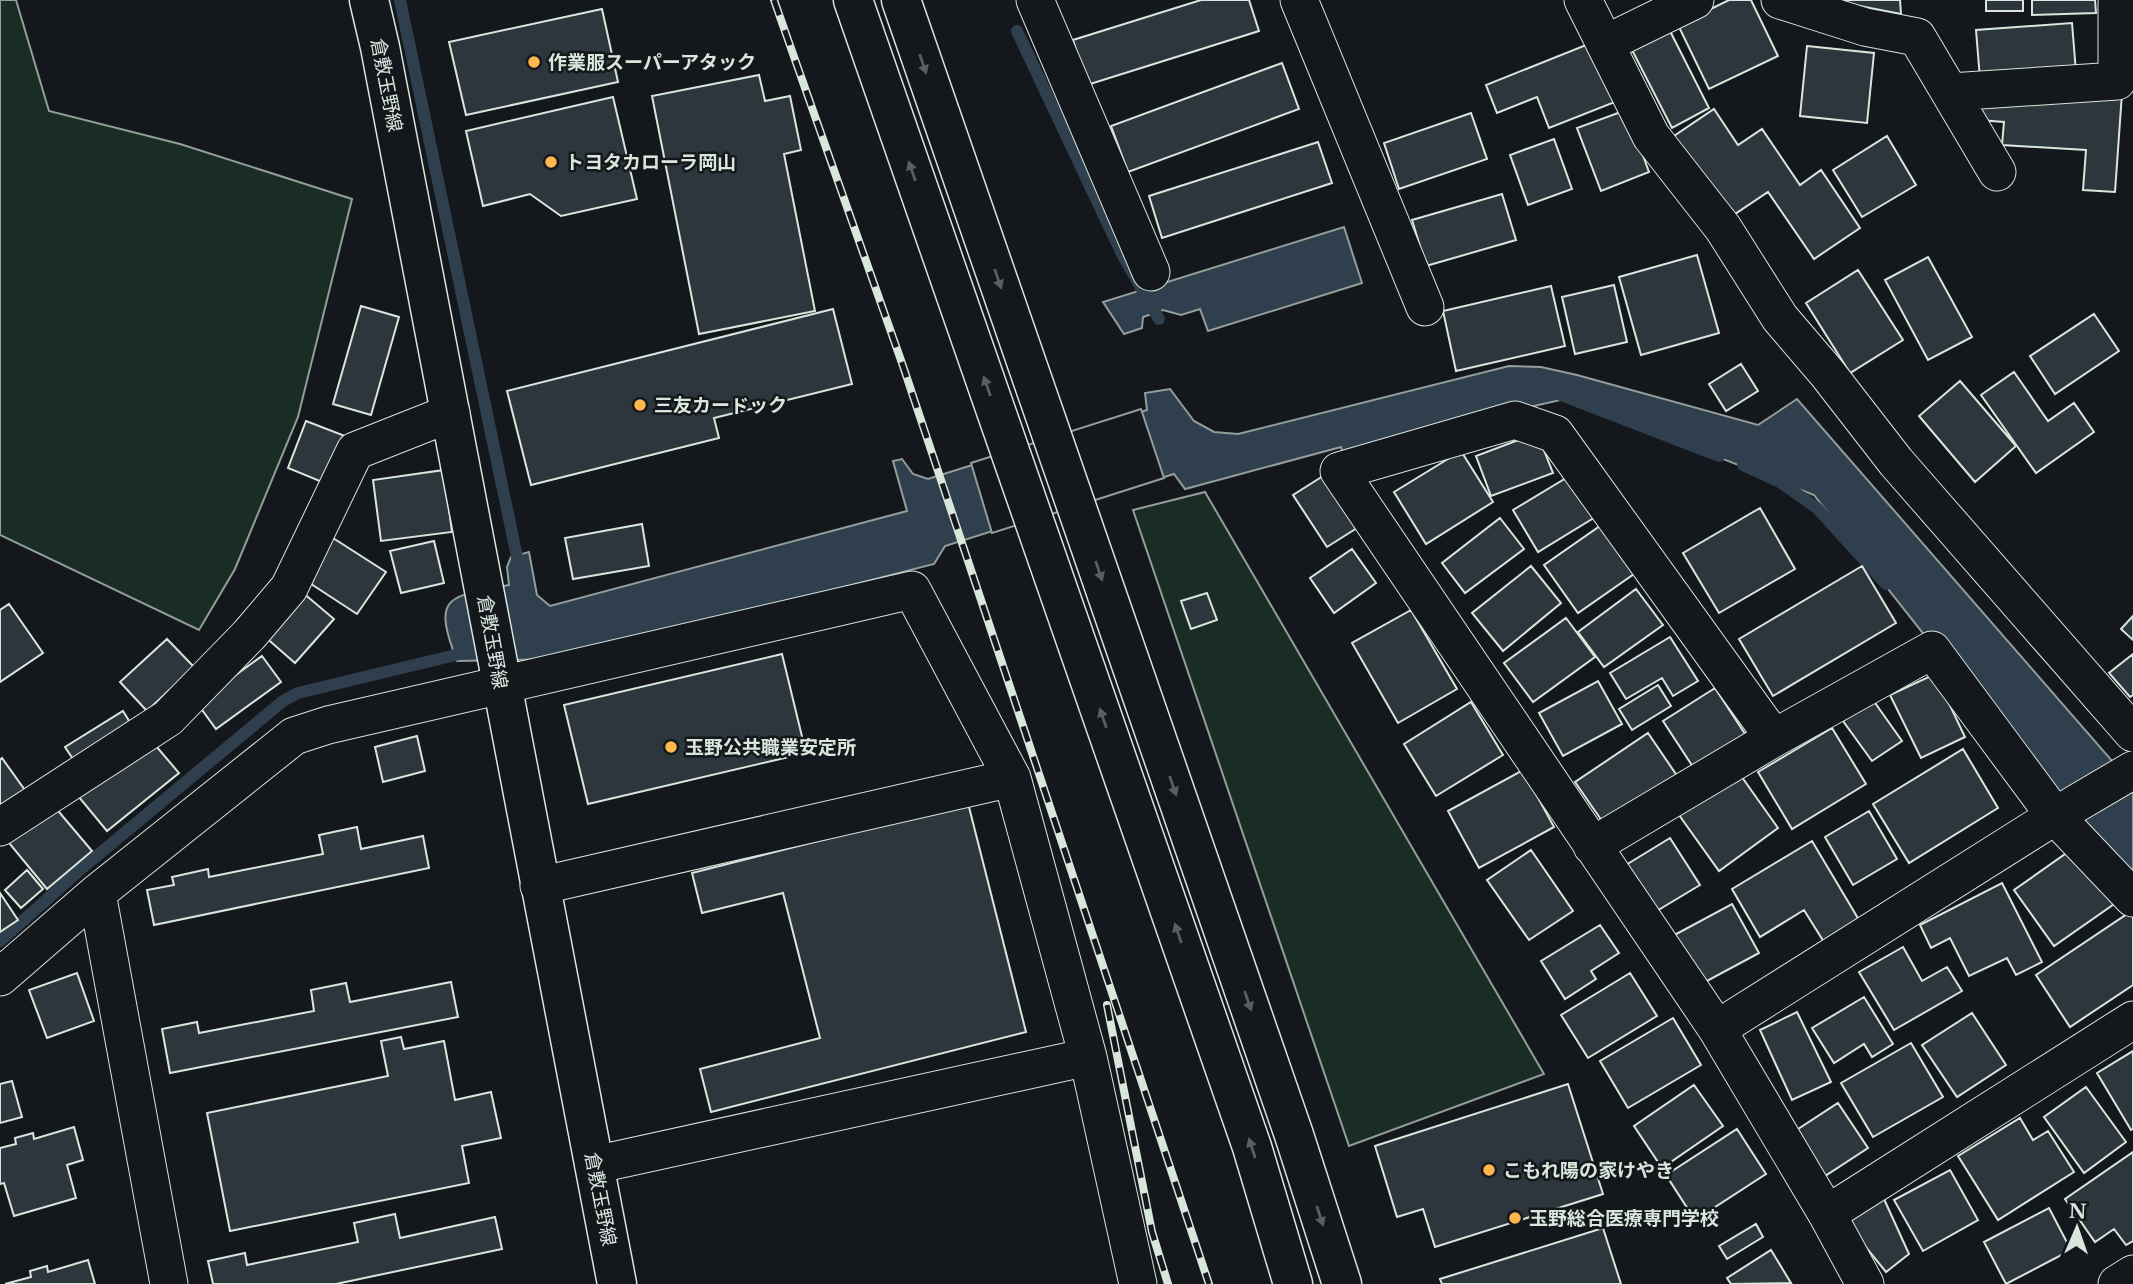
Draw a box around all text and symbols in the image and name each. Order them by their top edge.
street label: 倉敷玉野線 [366,36,407,134]
place label: 作業服スーパーアタック [548,51,756,74]
marker: 作業服スーパーアタック [526,54,542,70]
one-way arrow [918,54,929,75]
place label: トヨタカローラ岡山 [565,151,736,174]
marker: トヨタカローラ岡山 [543,154,559,170]
one-way arrow [906,161,917,182]
one-way arrow [993,269,1004,290]
one-way arrow [981,376,992,397]
place label: 三友カードック [654,394,787,417]
marker: 三友カードック [632,397,648,413]
one-way arrow [1094,560,1105,581]
street label: 倉敷玉野線 [473,593,512,691]
one-way arrow [1097,708,1108,729]
place label: 玉野公共職業安定所 [685,736,856,759]
marker: 玉野公共職業安定所 [663,739,679,755]
one-way arrow [1168,775,1179,796]
one-way arrow [1172,923,1183,944]
one-way arrow [1243,990,1254,1011]
one-way arrow [1247,1138,1257,1159]
street label: 倉敷玉野線 [580,1150,621,1248]
place label: こもれ陽の家けやき [1503,1159,1674,1182]
marker: こもれ陽の家けやき [1481,1162,1497,1178]
north arrow [2042,1193,2112,1263]
text: N [2068,1200,2087,1223]
one-way arrow [1316,1206,1326,1227]
place label: 玉野総合医療専門学校 [1529,1207,1719,1230]
marker: 玉野総合医療専門学校 [1507,1210,1523,1226]

